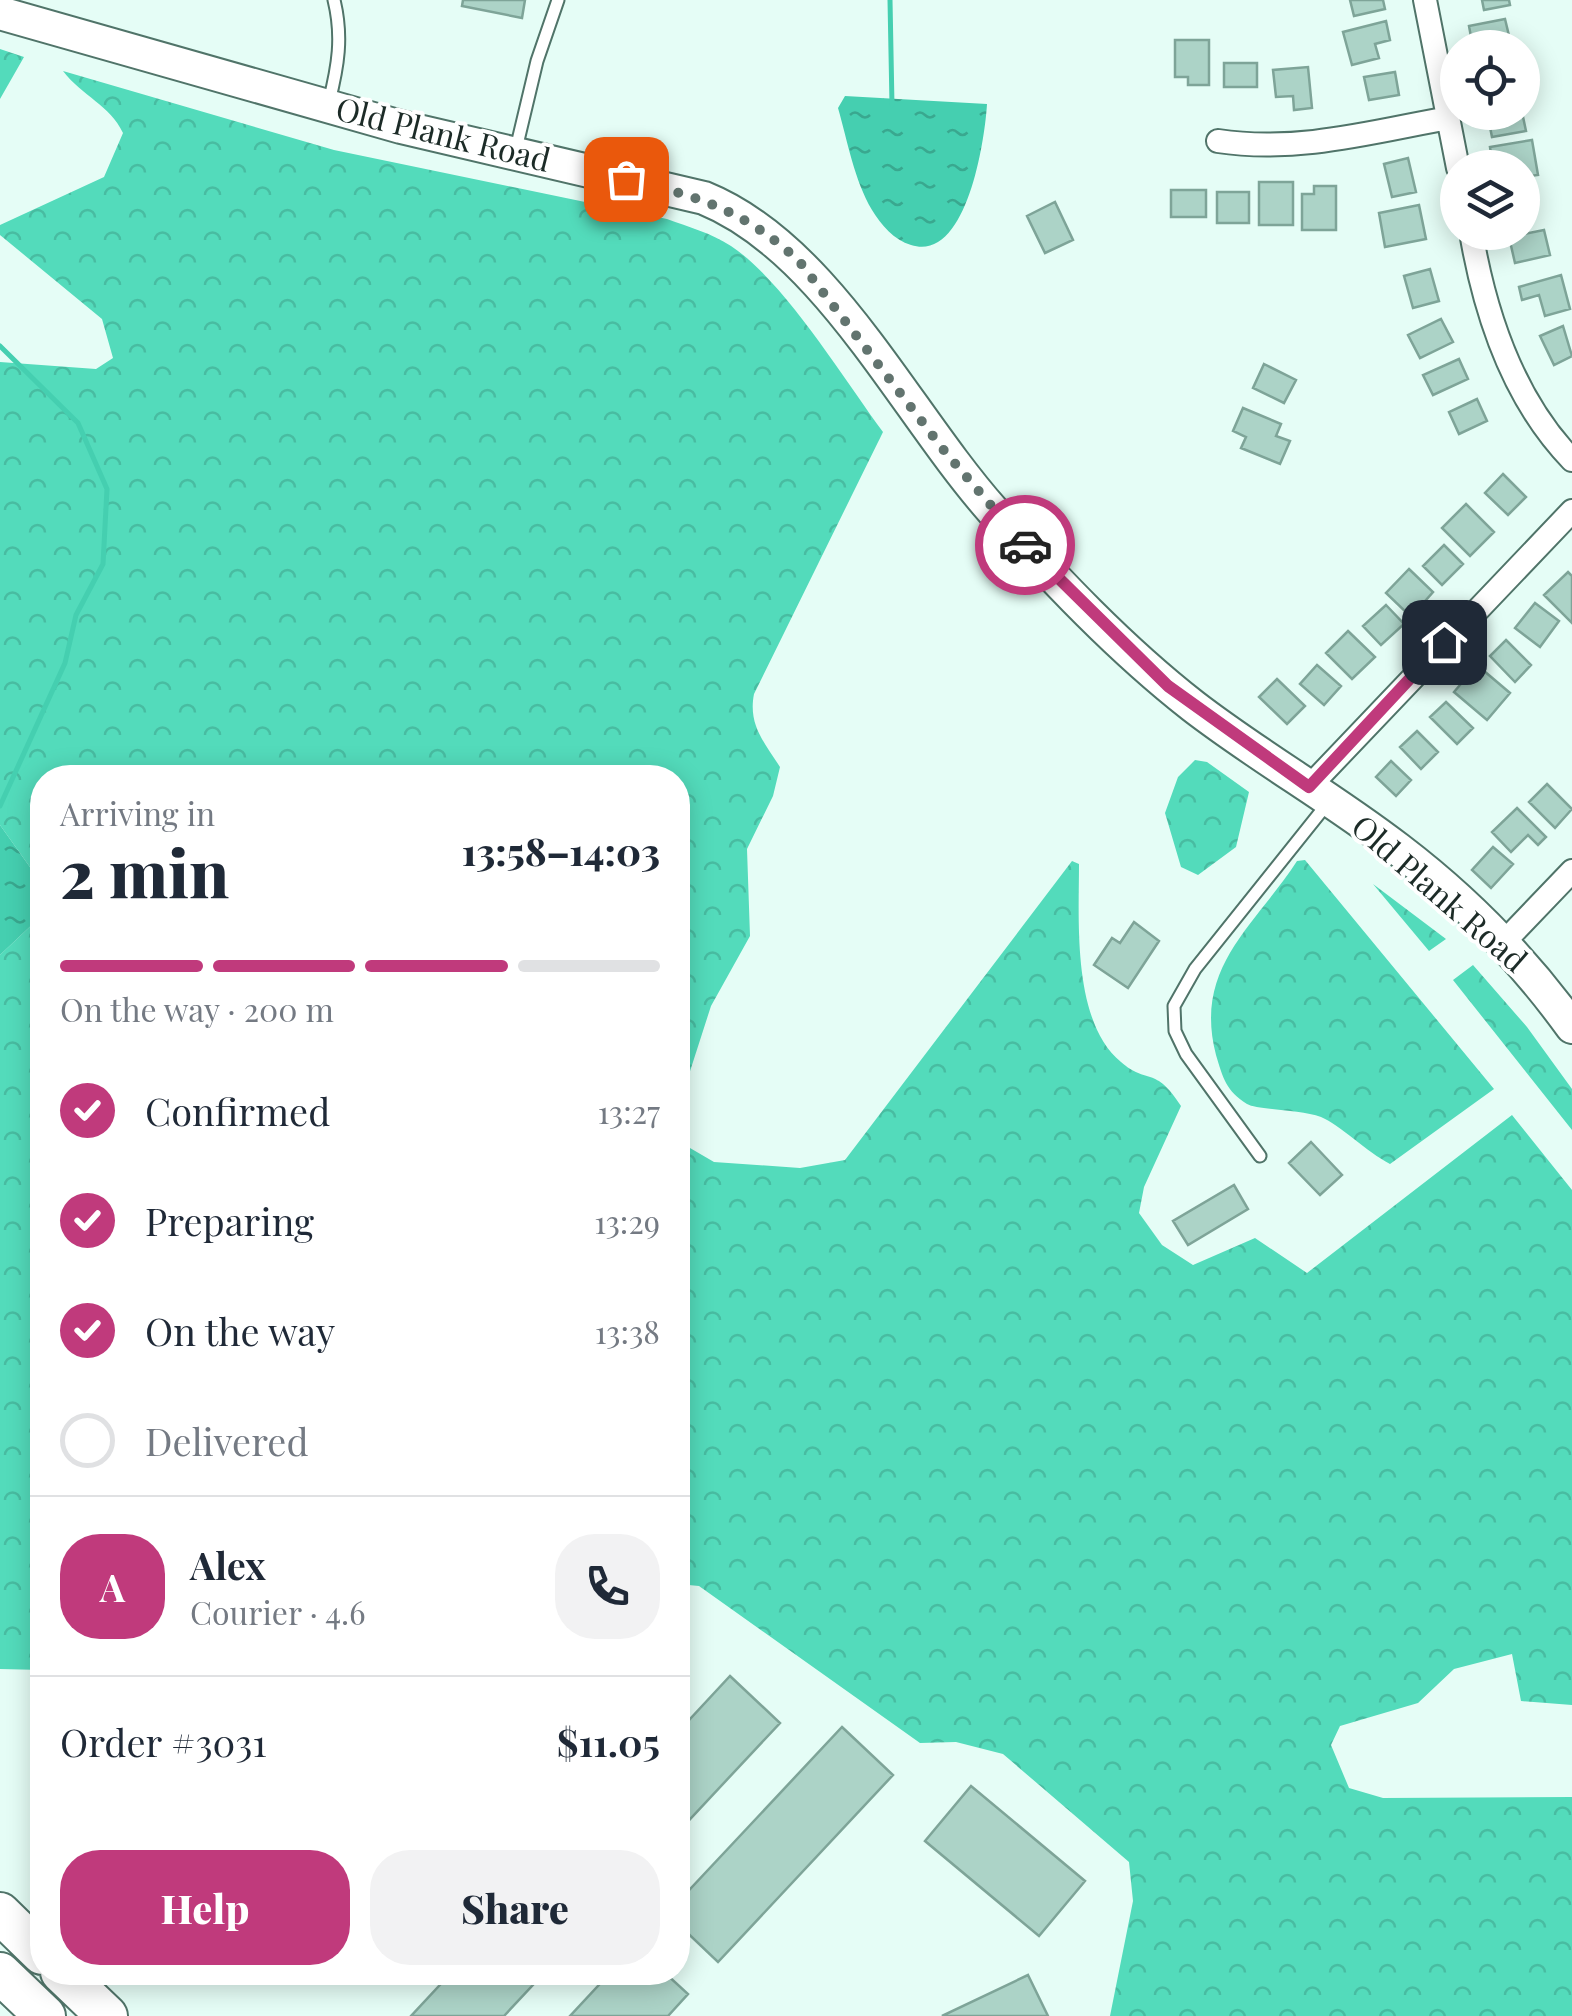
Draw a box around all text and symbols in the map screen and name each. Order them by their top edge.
map controls [1440,30,1540,250]
button: locate [1440,30,1540,130]
street label: Old Plank Road [332,85,555,180]
pin [584,137,669,222]
button: layers [1440,150,1540,250]
icon: bag [599,152,654,207]
courier [975,495,1075,595]
icon: car [998,518,1053,573]
pin [1402,600,1487,685]
icon: home [1417,615,1472,670]
text: Arriving in [60,791,215,834]
street label: Old Plank Road [1344,804,1538,980]
text: 13:58–14:03 [462,825,660,876]
text: 2 min [60,828,229,914]
text: On the way · 200 m [60,987,334,1030]
icon: check [60,1083,115,1138]
text: Confirmed [145,1085,330,1136]
text: 13:27 [597,1089,660,1132]
icon: check [60,1193,115,1248]
text: Preparing [145,1195,314,1246]
text: 13:29 [594,1199,660,1242]
icon: check [60,1303,115,1358]
text: On the way [145,1305,335,1356]
text: 13:38 [595,1309,660,1352]
text: Delivered [145,1415,309,1466]
button: phone [555,1534,660,1639]
text: Alex [190,1539,266,1590]
text: A [100,1561,125,1612]
text: Courier · 4.6 [190,1590,366,1633]
text: Order #3031 [60,1716,267,1767]
text: $11.05 [557,1716,660,1767]
button: Help [60,1850,350,1965]
button: Share [370,1850,660,1965]

